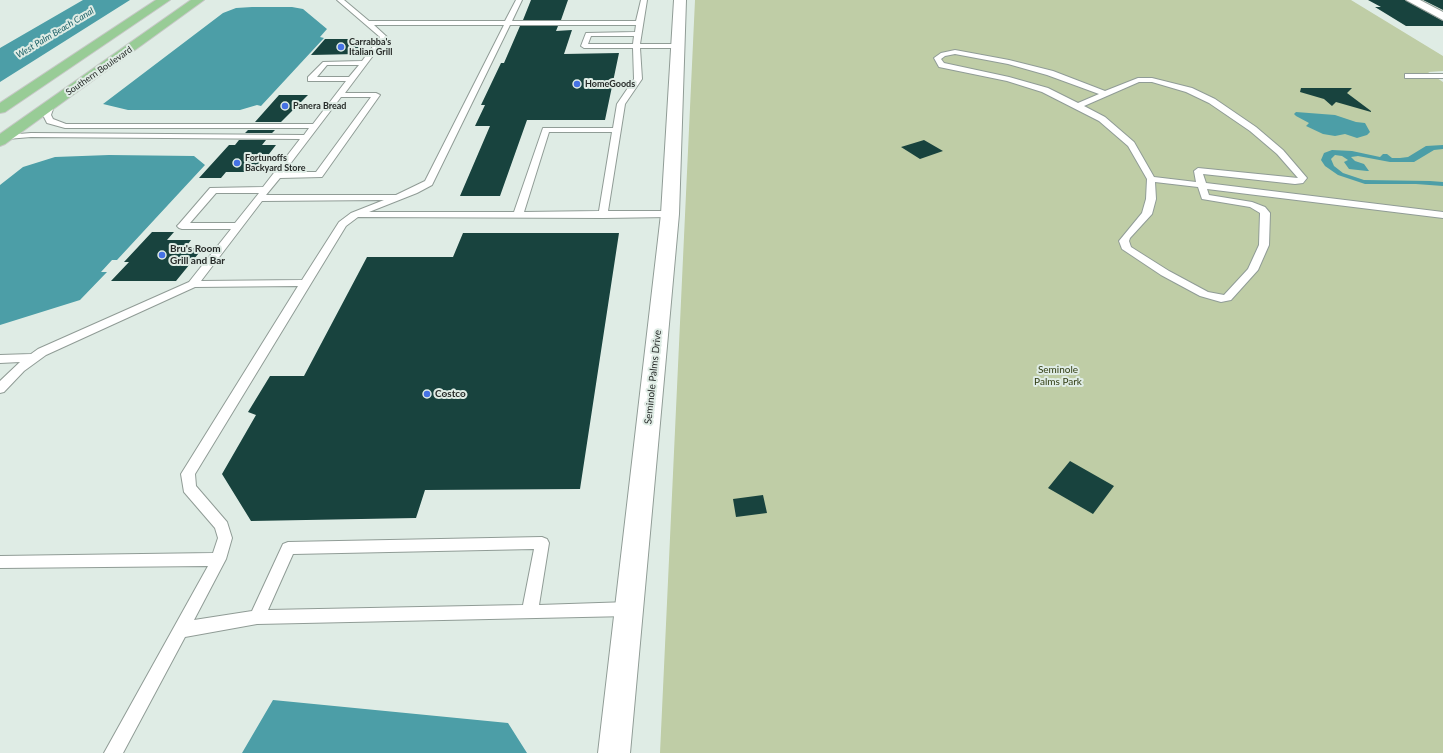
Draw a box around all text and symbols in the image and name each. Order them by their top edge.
water label: West Palm Beach Canal [14,6,96,60]
place label: Carrabba's Italian Grill [349,37,392,58]
marker: Carrabba's Italian Grill [336,42,346,52]
street label: Southern Boulevard [64,44,134,98]
marker: HomeGoods [572,79,582,89]
place label: HomeGoods [585,79,635,89]
marker: Panera Bread [280,101,290,111]
place label: Panera Bread [293,101,346,111]
place label: Fortunoffs Backyard Store [245,153,306,174]
marker: Fortunoffs Backyard Store [232,158,242,168]
place label: Bru's Room Grill and Bar [170,243,225,266]
marker: Bru's Room Grill and Bar [157,250,167,260]
street label: Seminole Palms Drive [642,329,664,425]
park label: Seminole Palms Park [1034,364,1082,388]
place label: Costco [435,388,466,400]
marker: Costco [422,389,432,399]

